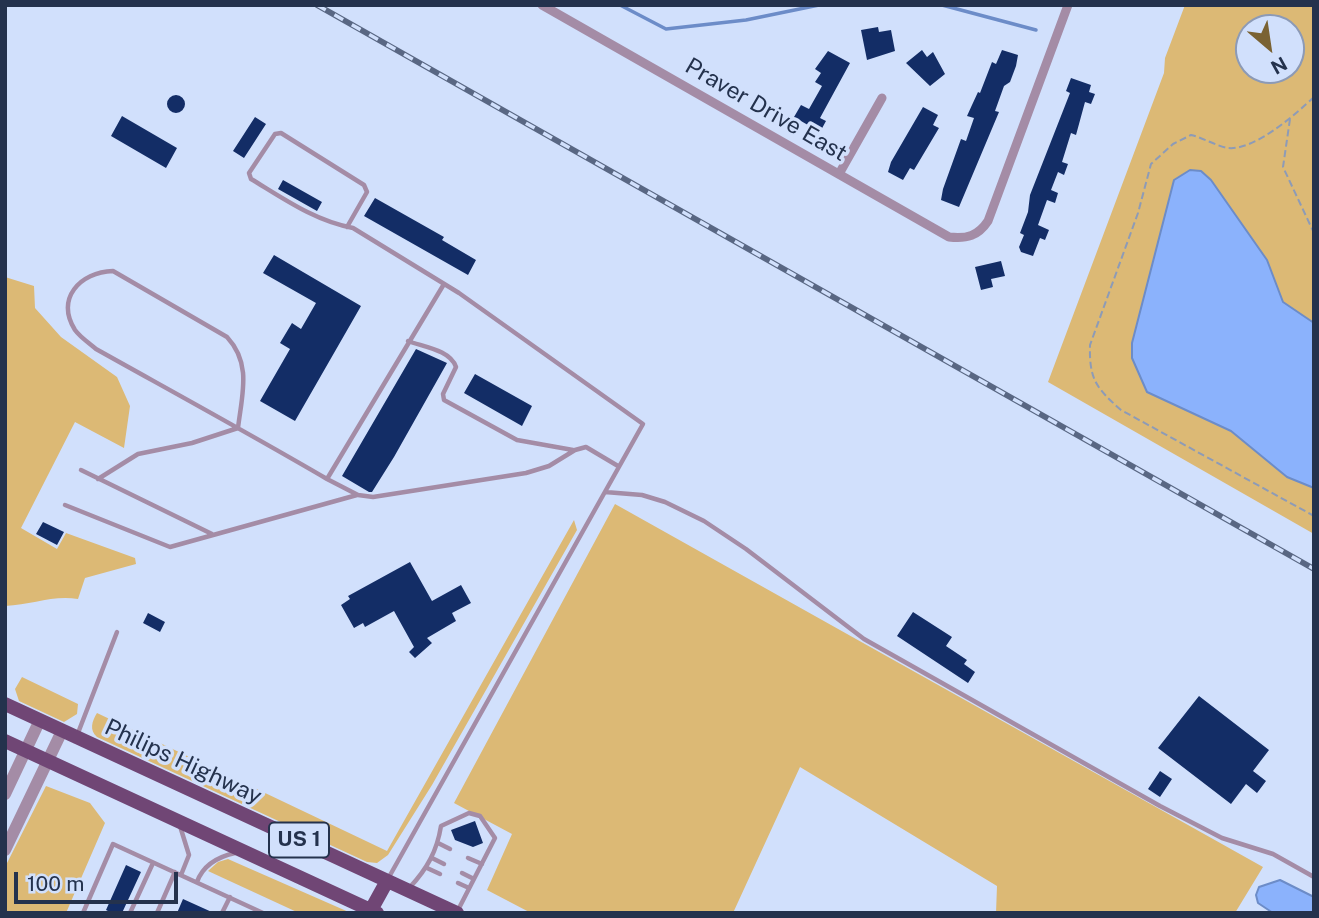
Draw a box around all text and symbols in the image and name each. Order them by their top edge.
north arrow [1235,14,1305,84]
street label: Praver Drive East [680,52,852,168]
text: N [1267,52,1291,79]
street label: Philips Highway [100,714,266,810]
road number: US 1 [269,822,329,858]
scale bar [18,858,182,902]
text: 100 m [27,871,84,896]

